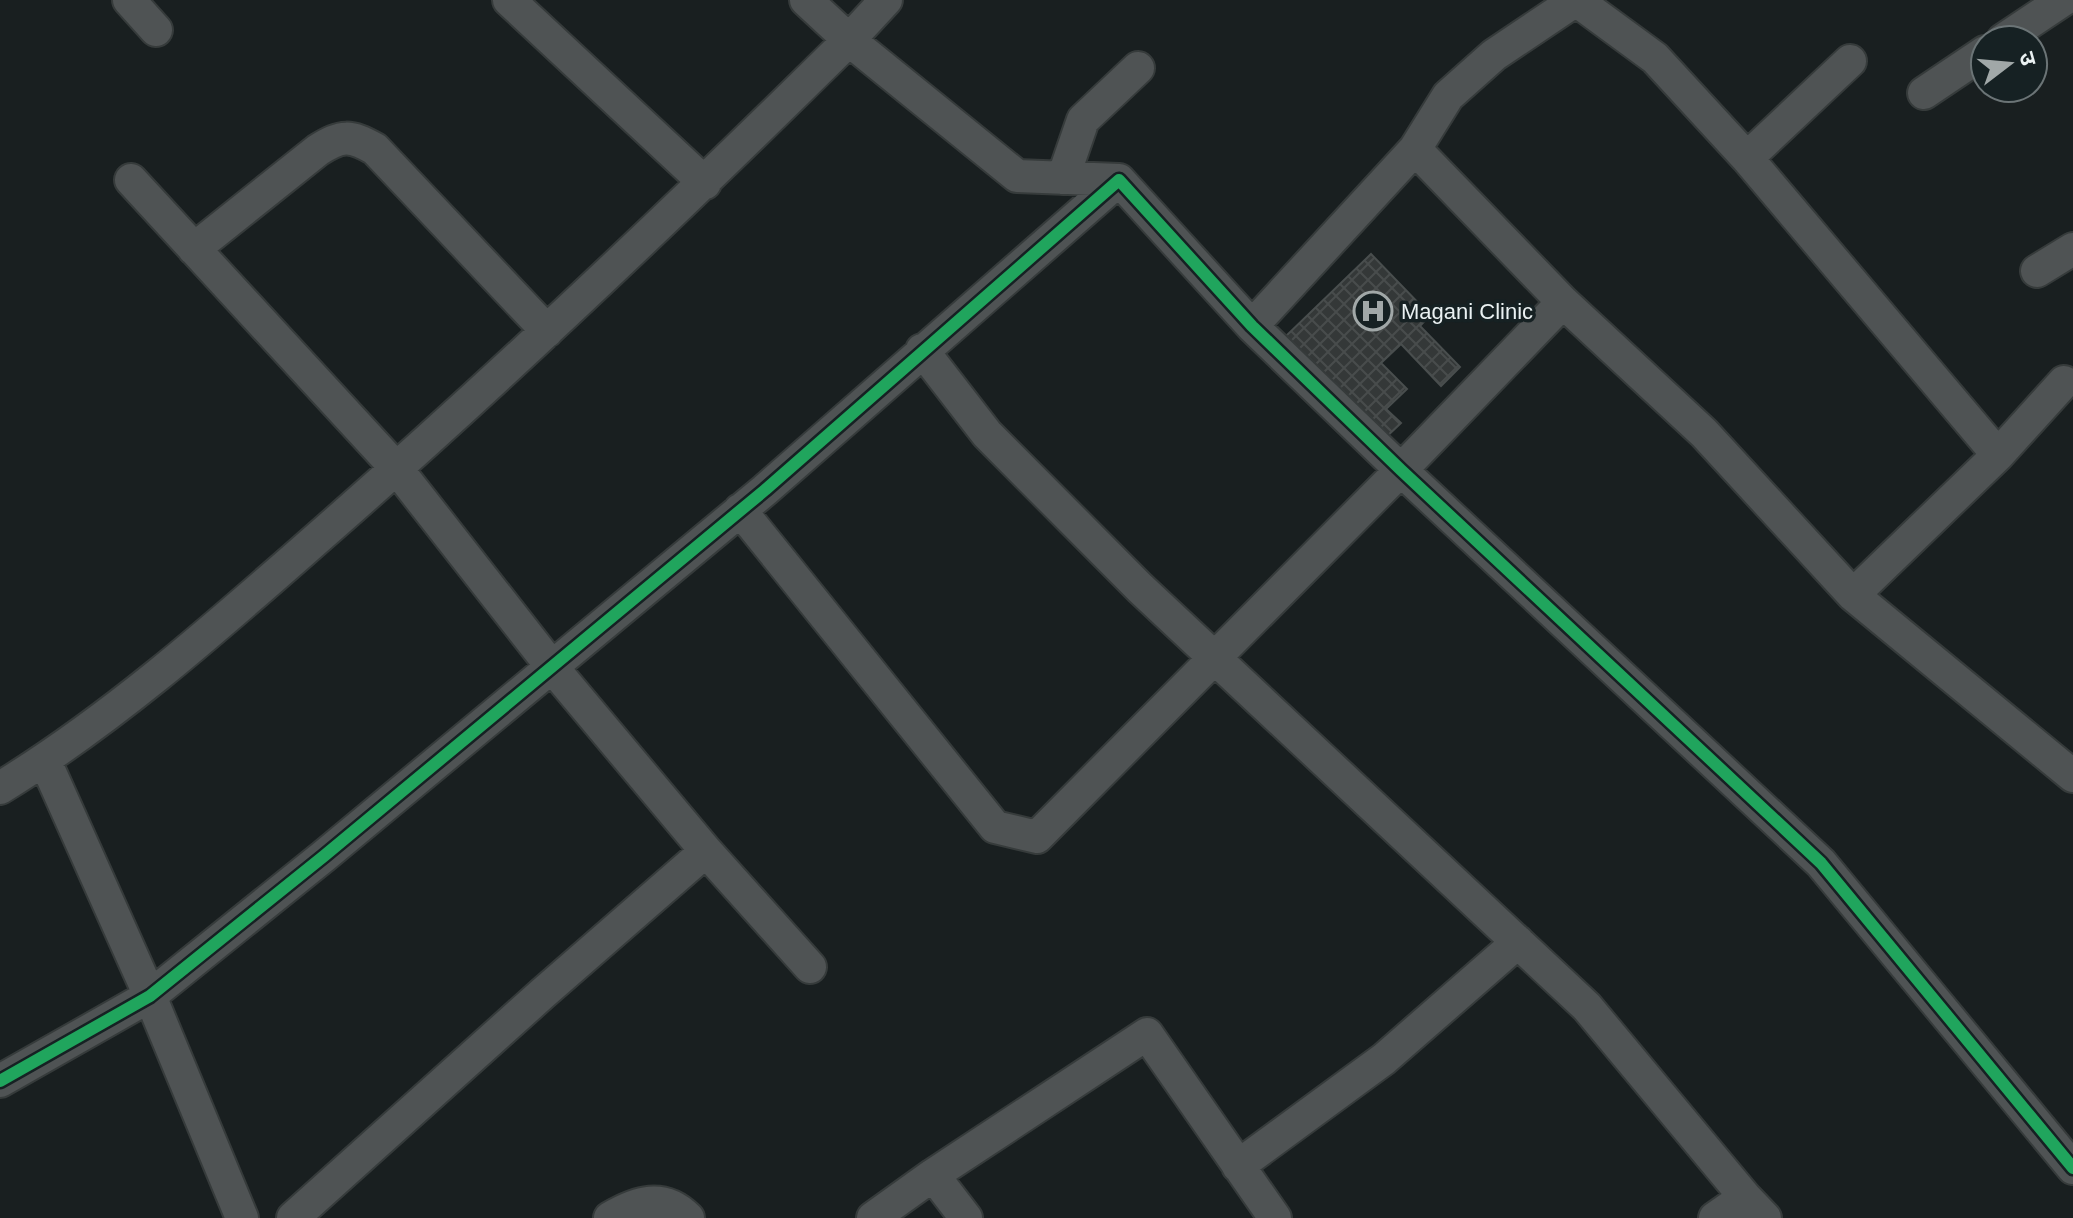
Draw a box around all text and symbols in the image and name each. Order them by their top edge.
north arrow [1969,24,2049,104]
text: उ [2014,49,2042,69]
hospital icon: Magani Clinic [1352,290,1394,332]
place label: Magani Clinic [1401,299,1533,324]

